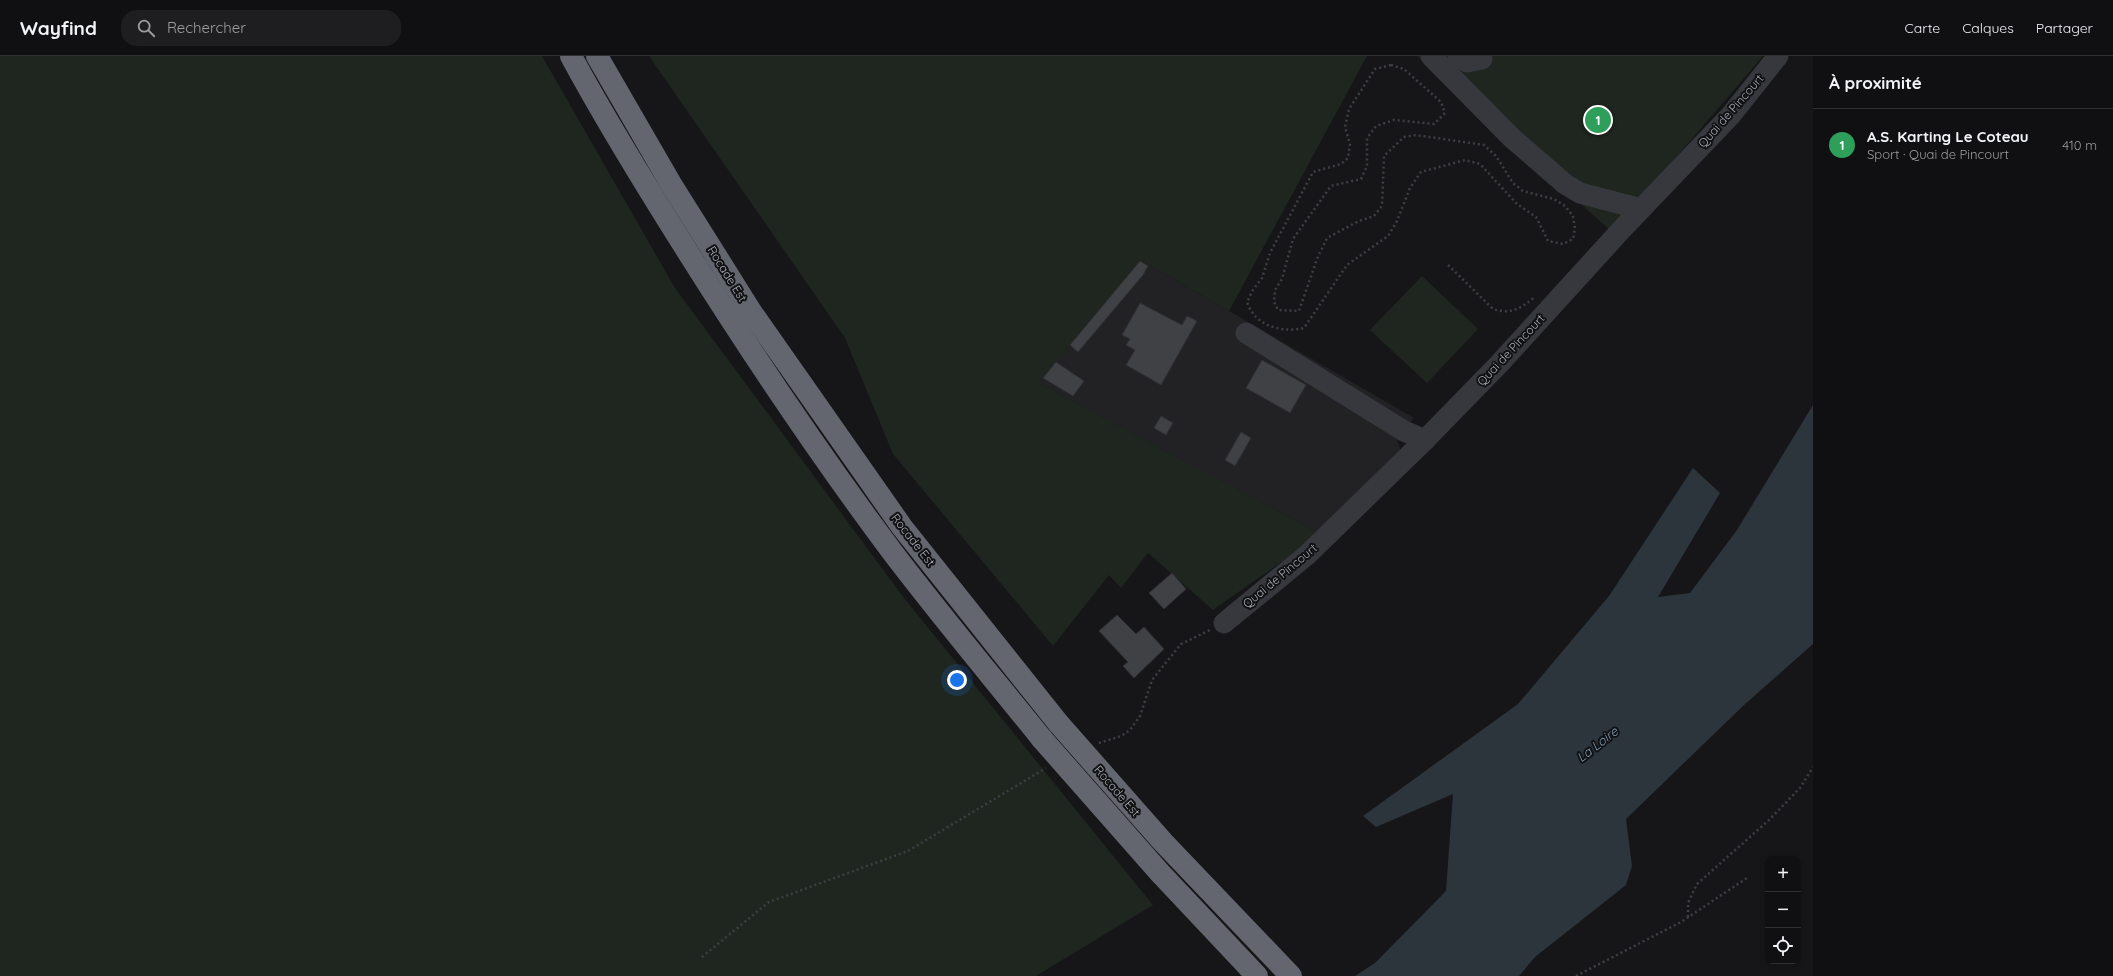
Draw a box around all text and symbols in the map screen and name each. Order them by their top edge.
search box [121,10,401,46]
text: Wayfind [20,16,97,40]
icon: search [135,17,157,39]
text: Rechercher [167,18,246,37]
text: Carte [1905,19,1940,37]
text: Calques [1962,19,2014,37]
text: Partager [2036,19,2093,37]
street label: Quai de Pincourt [1695,71,1767,150]
text: À proximité [1829,72,1922,93]
pin: 1 [1585,105,1611,135]
text: A.S. Karting Le Coteau [1867,127,2029,146]
text: 1 [1839,137,1845,153]
text: 410 m [2062,137,2097,153]
text: Sport · Quai de Pincourt [1867,146,2009,162]
street label: Rocade Est [704,243,750,304]
street label: Quai de Pincourt [1474,311,1548,388]
street label: Rocade Est [888,510,939,569]
street label: Quai de Pincourt [1240,540,1320,611]
your location [947,670,967,690]
water label: La Loire [1573,723,1621,765]
street label: Rocade Est [1091,762,1144,819]
map controls [1765,856,1801,964]
button: + [1765,856,1801,892]
button: − [1765,892,1801,928]
button: locate [1765,928,1801,964]

